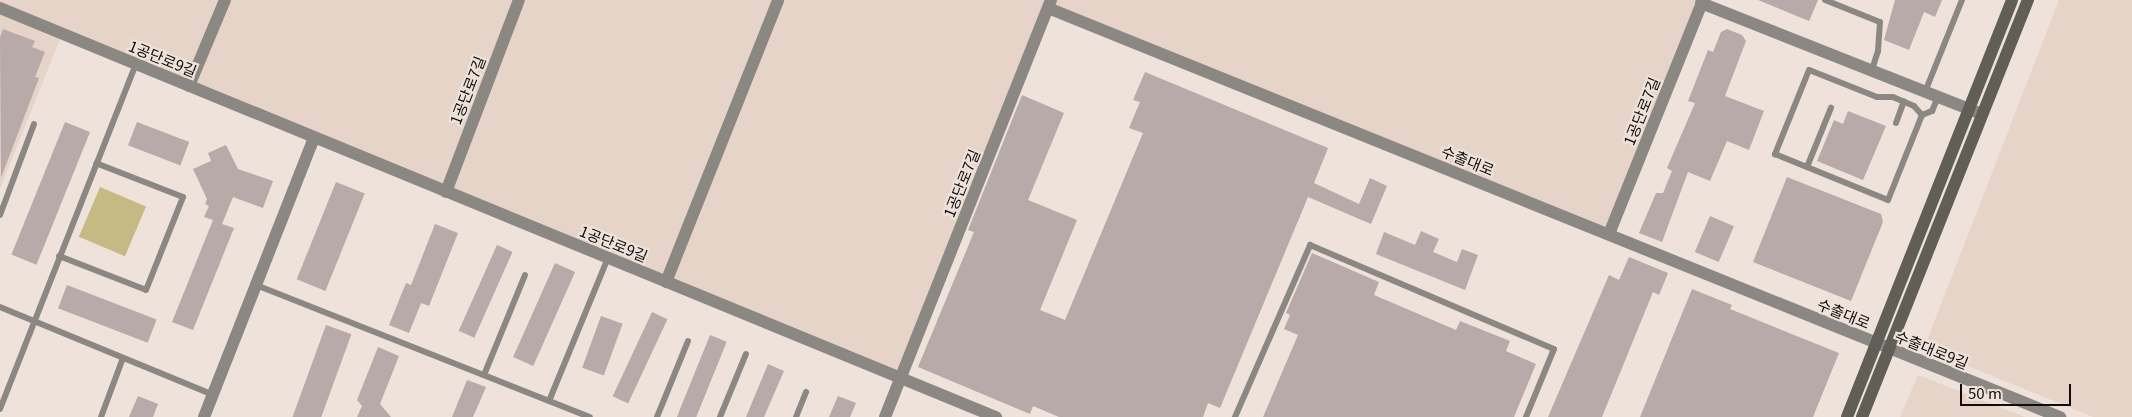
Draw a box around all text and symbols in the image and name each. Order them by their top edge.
street label: 1공단로9길 [126,36,200,80]
street label: 1공단로7길 [446,53,488,127]
street label: 1공단로7길 [1619,74,1663,148]
street label: 수출대로 [1439,141,1497,179]
street label: 1공단로7길 [939,146,983,220]
street label: 1공단로9길 [577,221,651,265]
street label: 수출대로 [1815,294,1873,332]
street label: 수출대로9길 [1893,326,1971,372]
scale bar [1962,374,2073,406]
text: 50 m [1968,382,2002,403]

